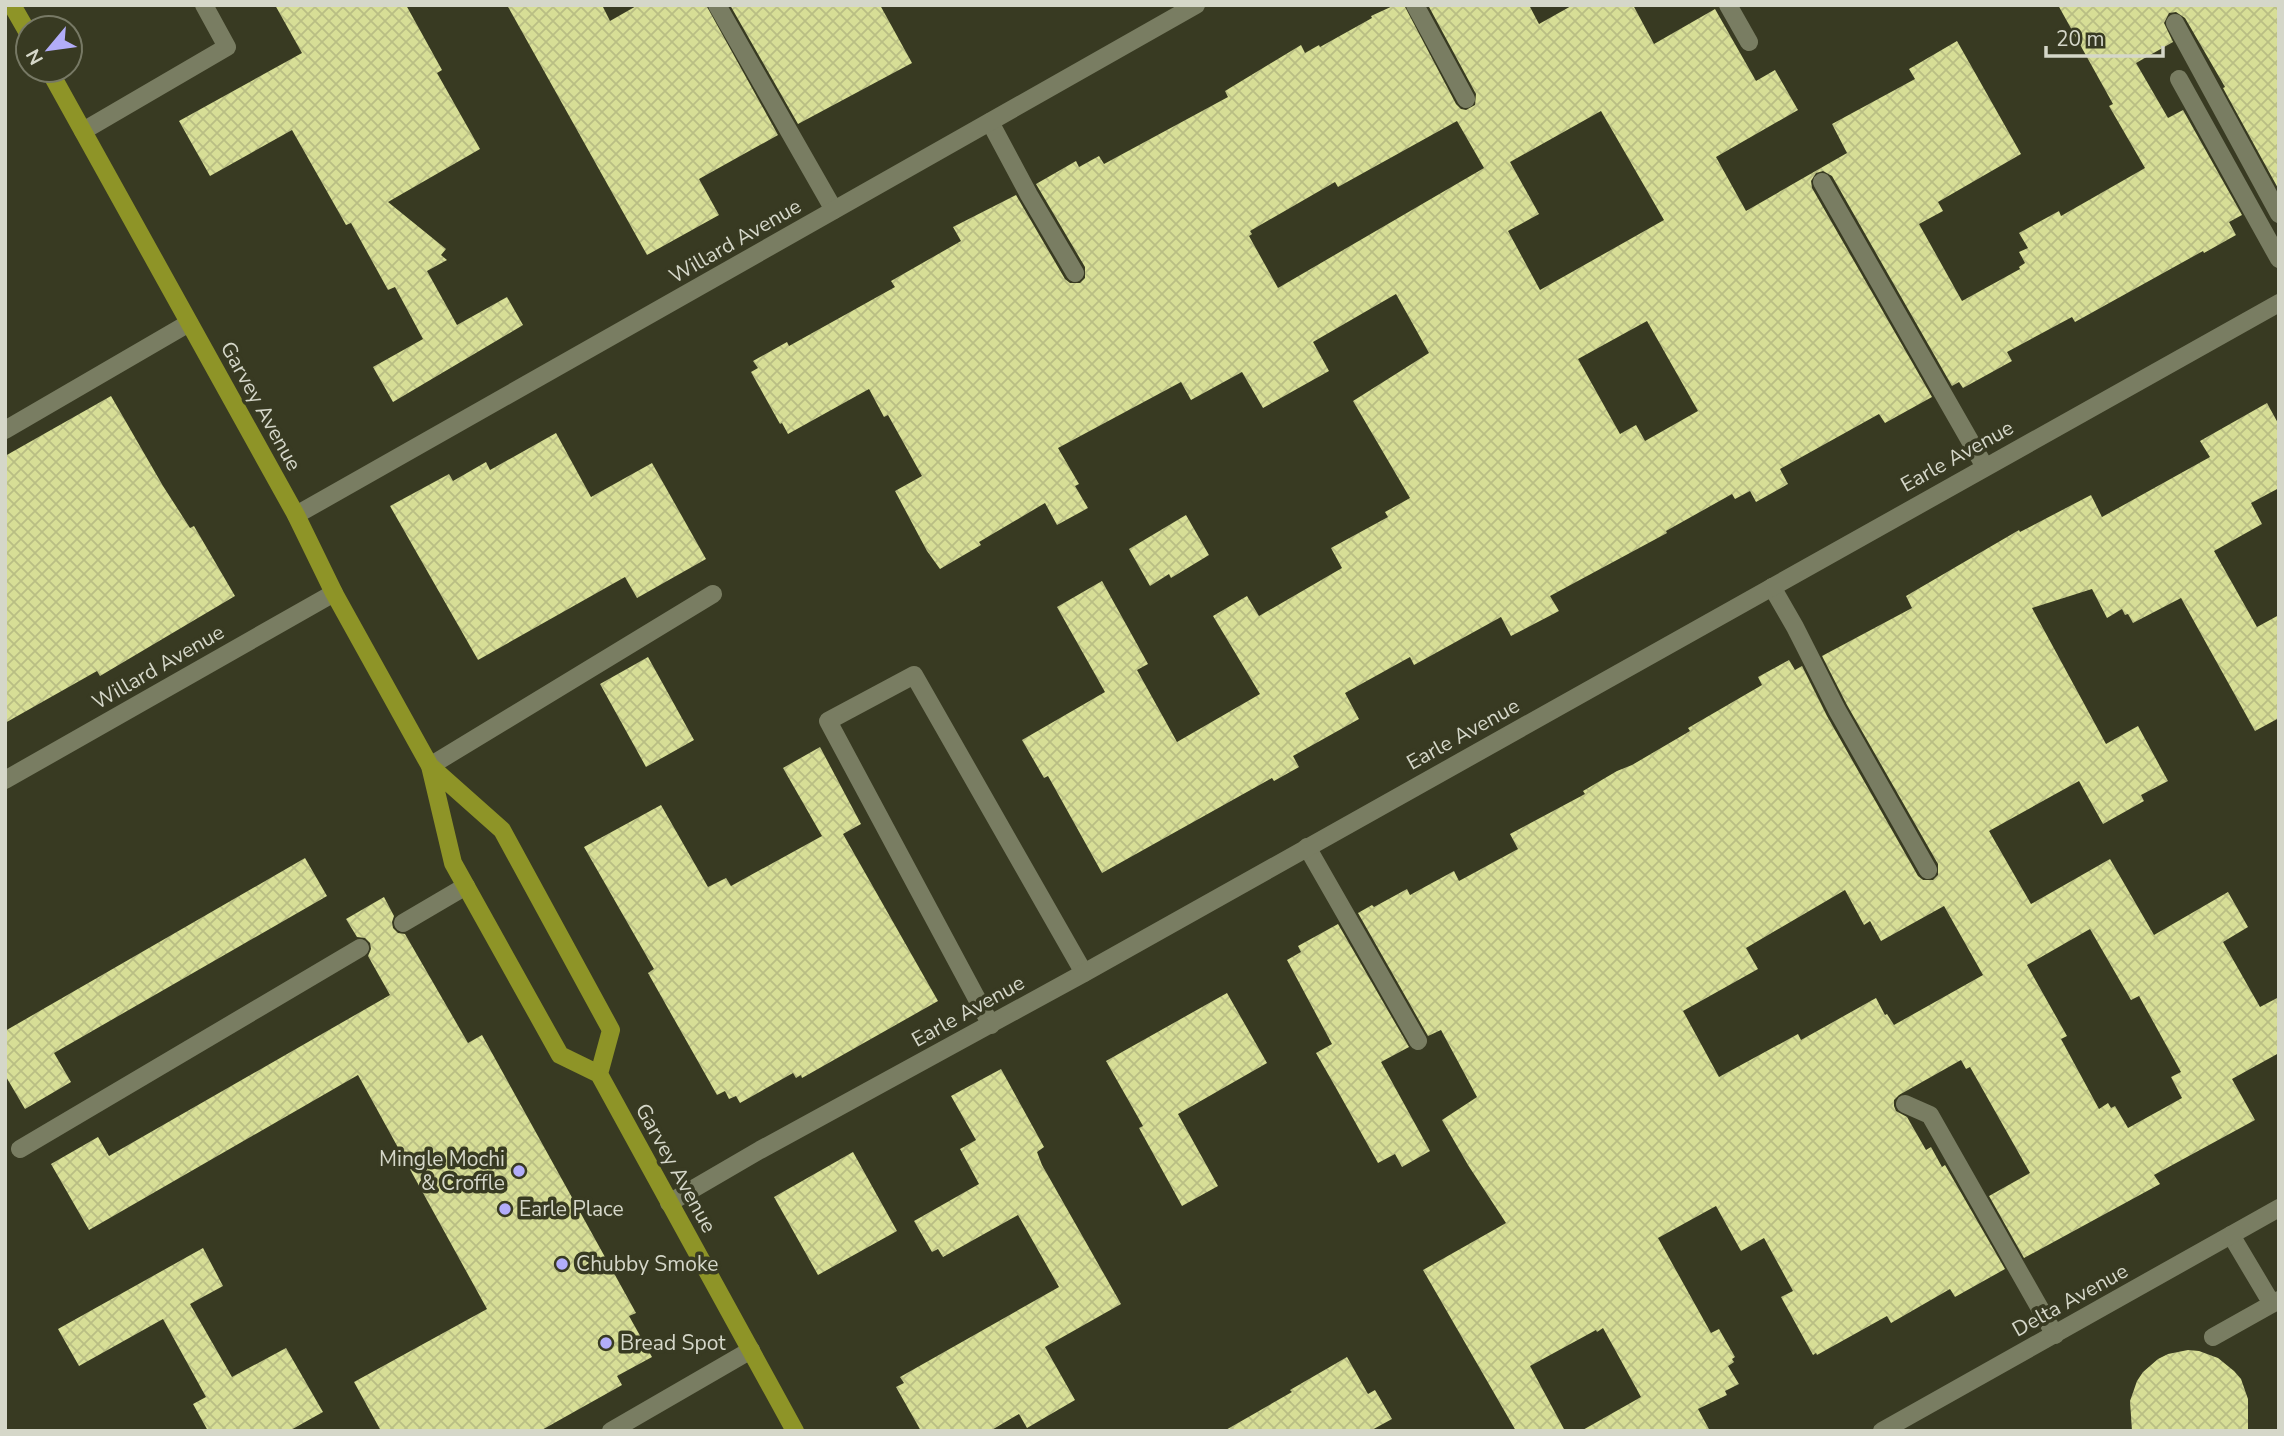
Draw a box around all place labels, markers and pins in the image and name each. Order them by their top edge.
place label: Mingle Mochi & Croffle [379,1145,505,1197]
marker: Mingle Mochi & Croffle [511,1163,527,1179]
place label: Earle Place [519,1195,624,1223]
marker: Earle Place [497,1201,513,1217]
place label: Chubby Smoke [576,1250,718,1278]
marker: Chubby Smoke [554,1256,570,1272]
place label: Bread Spot [620,1329,726,1357]
marker: Bread Spot [598,1335,614,1351]

